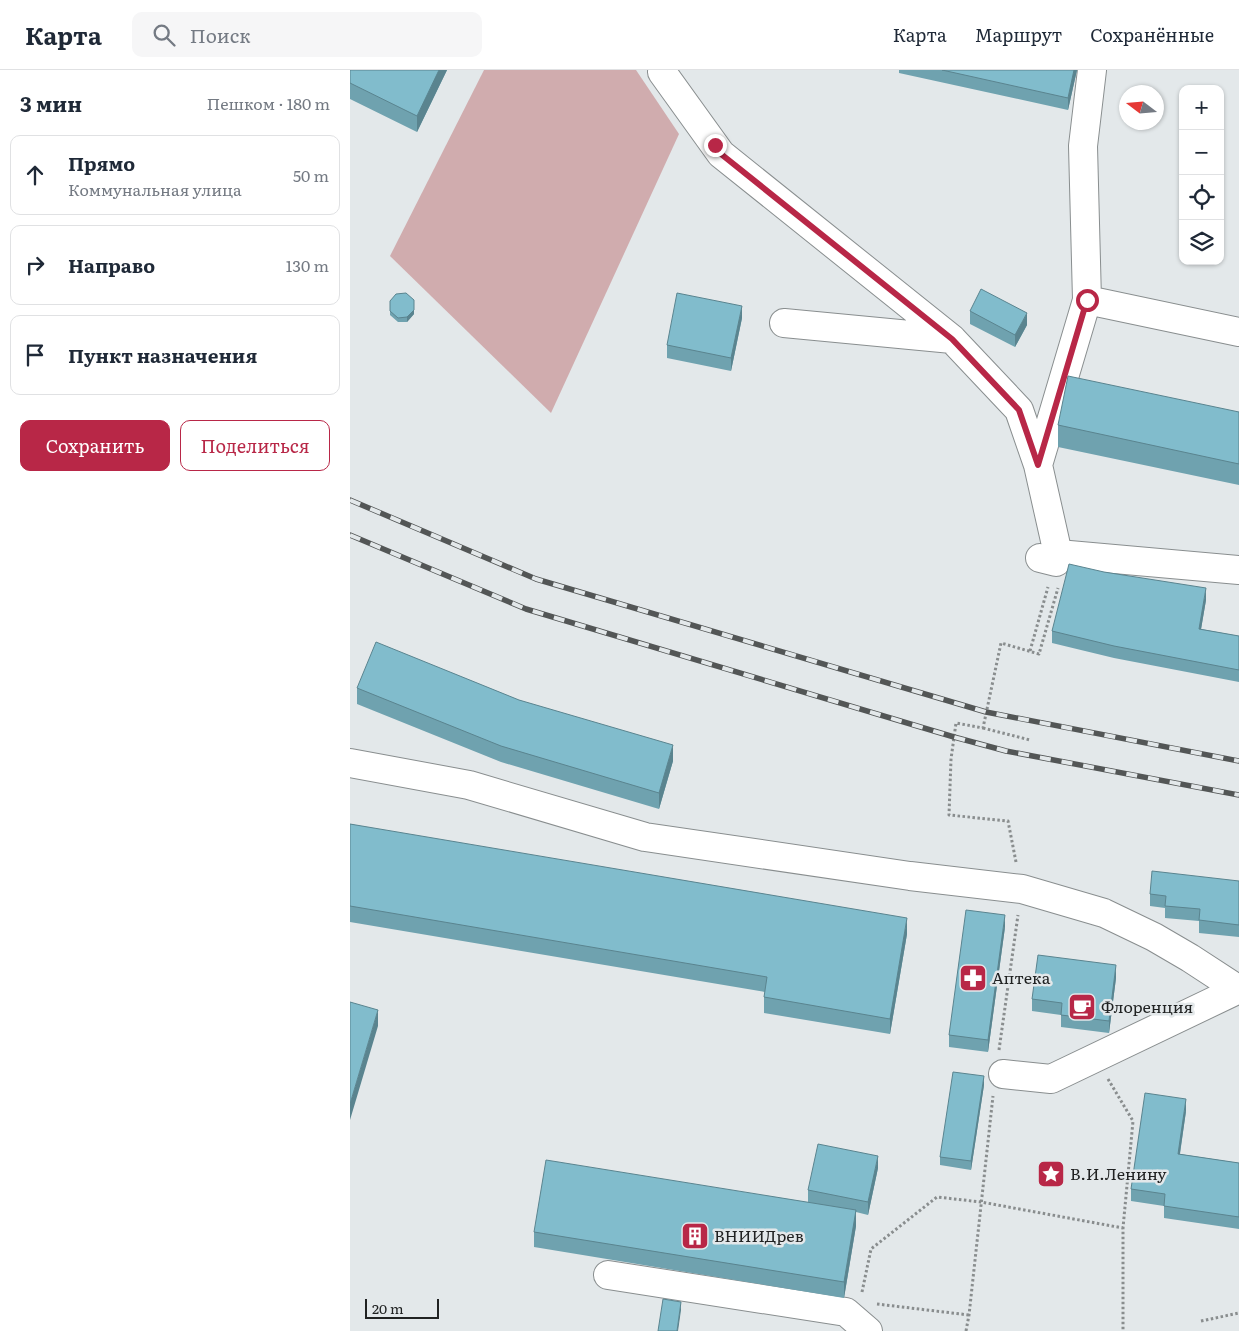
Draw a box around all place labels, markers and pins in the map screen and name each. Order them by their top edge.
pharmacy icon: Аптека [958,963,988,993]
place label: Аптека [992,965,1051,989]
cafe icon: Флоренция [1067,992,1097,1022]
place label: Флоренция [1101,994,1193,1018]
place icon: В.И.Ленину [1036,1159,1066,1189]
place label: В.И.Ленину [1070,1161,1167,1185]
building icon: ВНИИДрев [680,1221,710,1251]
place label: ВНИИДрев [714,1223,804,1247]

